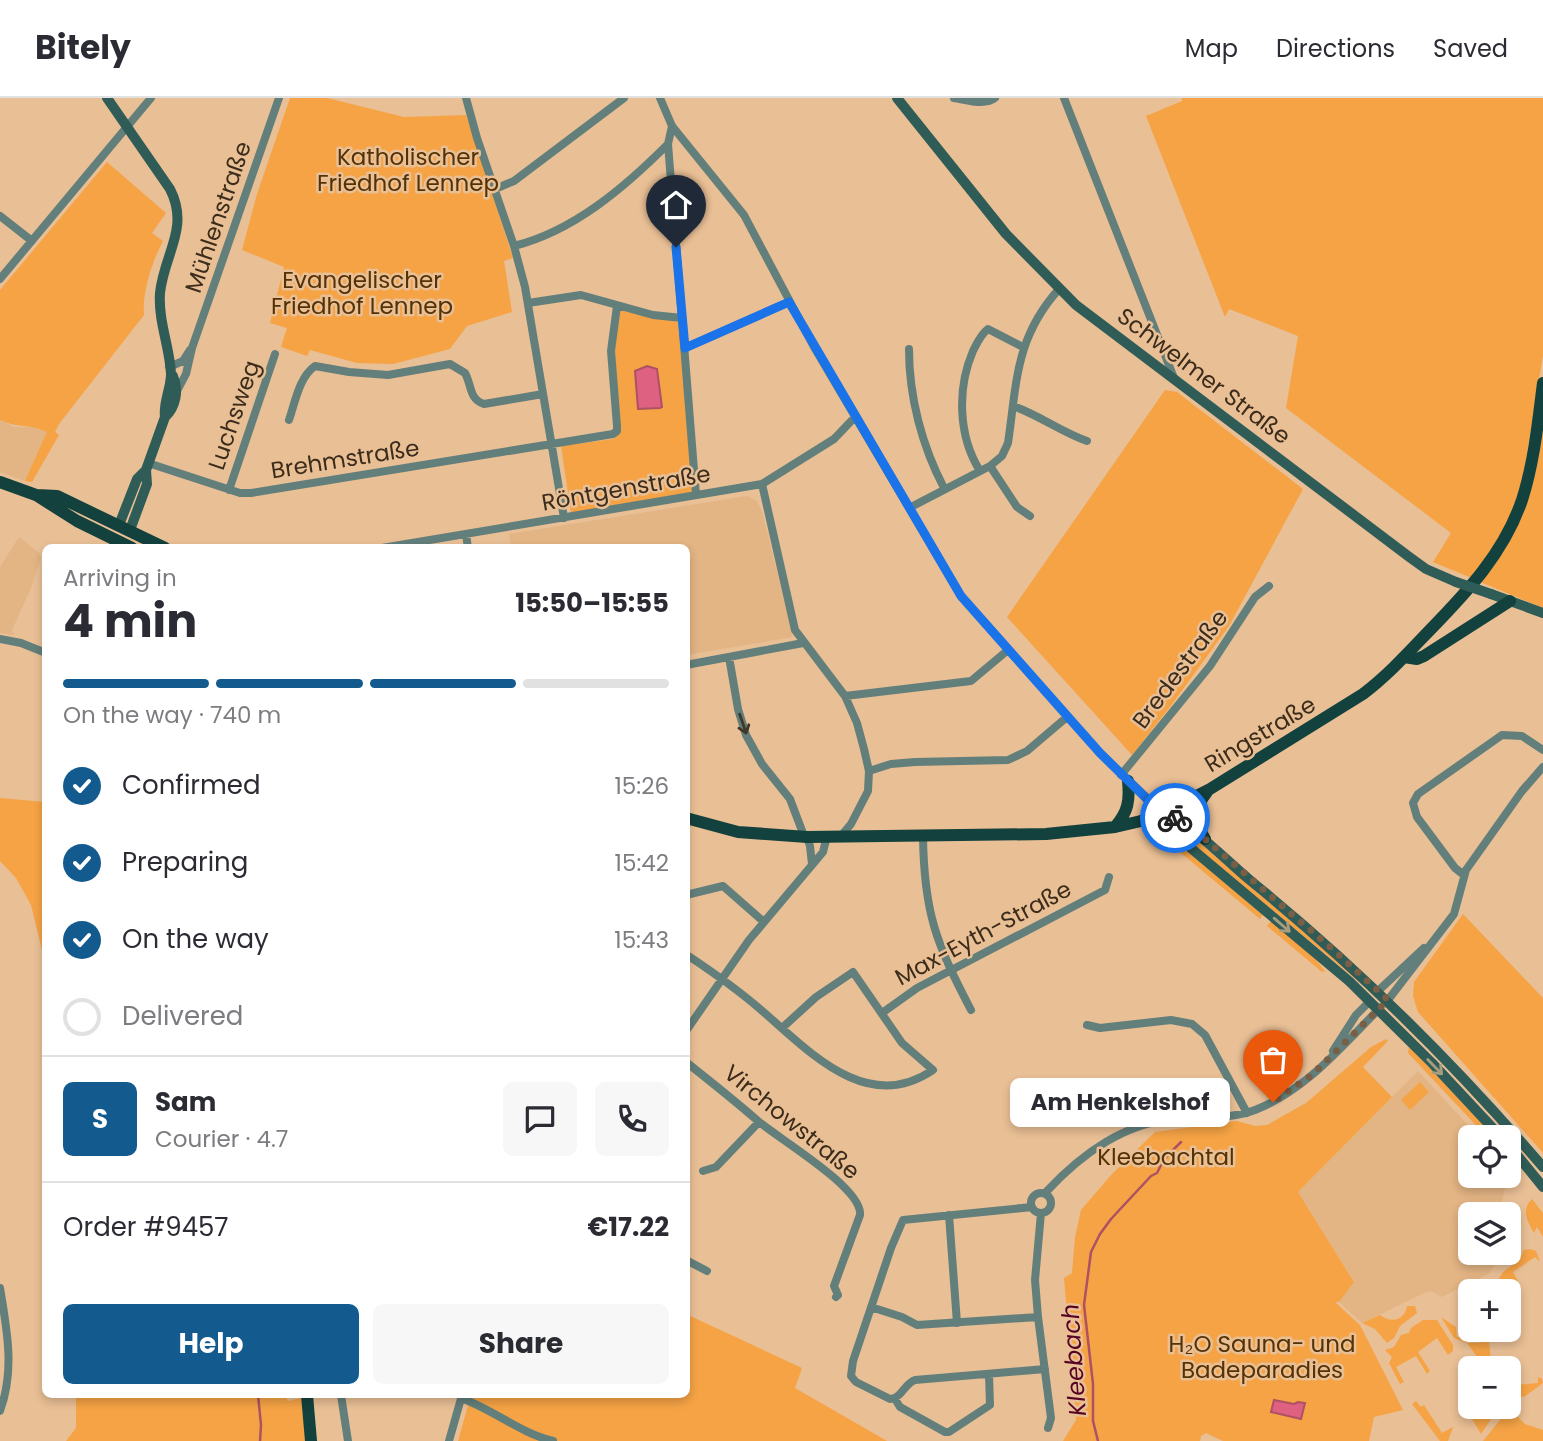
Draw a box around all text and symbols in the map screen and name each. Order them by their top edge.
text: Bitely [35,24,131,71]
text: Map [1185,32,1238,65]
text: Directions [1276,32,1395,65]
text: Saved [1433,32,1508,65]
street label: Mühlenstraße [177,137,259,297]
park label: Katholischer Friedhof Lennep [317,141,499,199]
pin [646,175,706,247]
icon: home [657,186,695,224]
park label: Evangelischer Friedhof Lennep [271,264,453,322]
street label: Schwelmer Straße [1111,300,1297,452]
street label: Luchsweg [200,356,268,474]
street label: Brehmstraße [269,431,421,487]
street label: Röntgenstraße [539,457,713,519]
text: Arriving in [63,562,177,594]
text: 15:50–15:55 [515,585,669,621]
text: 4 min [63,589,197,653]
street label: Bredestraße [1125,603,1235,735]
street label: Ringstraße [1198,688,1322,780]
text: On the way · 740 m [63,699,281,731]
one-way arrow [737,713,750,735]
icon: check [63,767,101,805]
text: Confirmed [122,767,260,803]
text: 15:26 [614,770,669,802]
courier [1140,783,1210,853]
icon: bike [1156,799,1194,837]
icon: check [63,844,101,882]
text: Preparing [122,844,248,880]
text: 15:42 [615,847,669,879]
street label: Max-Eyth-Straße [889,873,1077,993]
one-way arrow [1273,917,1291,933]
icon: check [63,921,101,959]
text: On the way [122,921,269,957]
text: 15:43 [614,924,669,956]
text: Delivered [122,998,243,1034]
pin [1243,1030,1303,1102]
icon: bag [1254,1041,1292,1079]
street label: Virchowstraße [717,1057,867,1187]
one-way arrow [1427,1058,1444,1075]
callout: Am Henkelshof [1010,1077,1231,1126]
button: chat [503,1082,577,1156]
button: phone [595,1082,669,1156]
text: Sam [155,1084,216,1120]
text: Am Henkelshof [1030,1086,1210,1118]
text: S [92,1101,108,1137]
text: Courier · 4.7 [155,1123,288,1155]
map controls [1458,1125,1521,1419]
button: locate [1458,1125,1521,1188]
park label: Kleebachtal [1097,1141,1235,1173]
button: layers [1458,1202,1521,1265]
text: Order #9457 [63,1209,229,1245]
text: €17.22 [588,1209,669,1245]
button: + [1458,1279,1521,1342]
water label: Kleebach [1053,1303,1094,1417]
button: Help [63,1304,359,1384]
button: Share [373,1304,669,1384]
park label: H₂O Sauna- und Badeparadies [1169,1328,1355,1386]
button: − [1458,1356,1521,1419]

